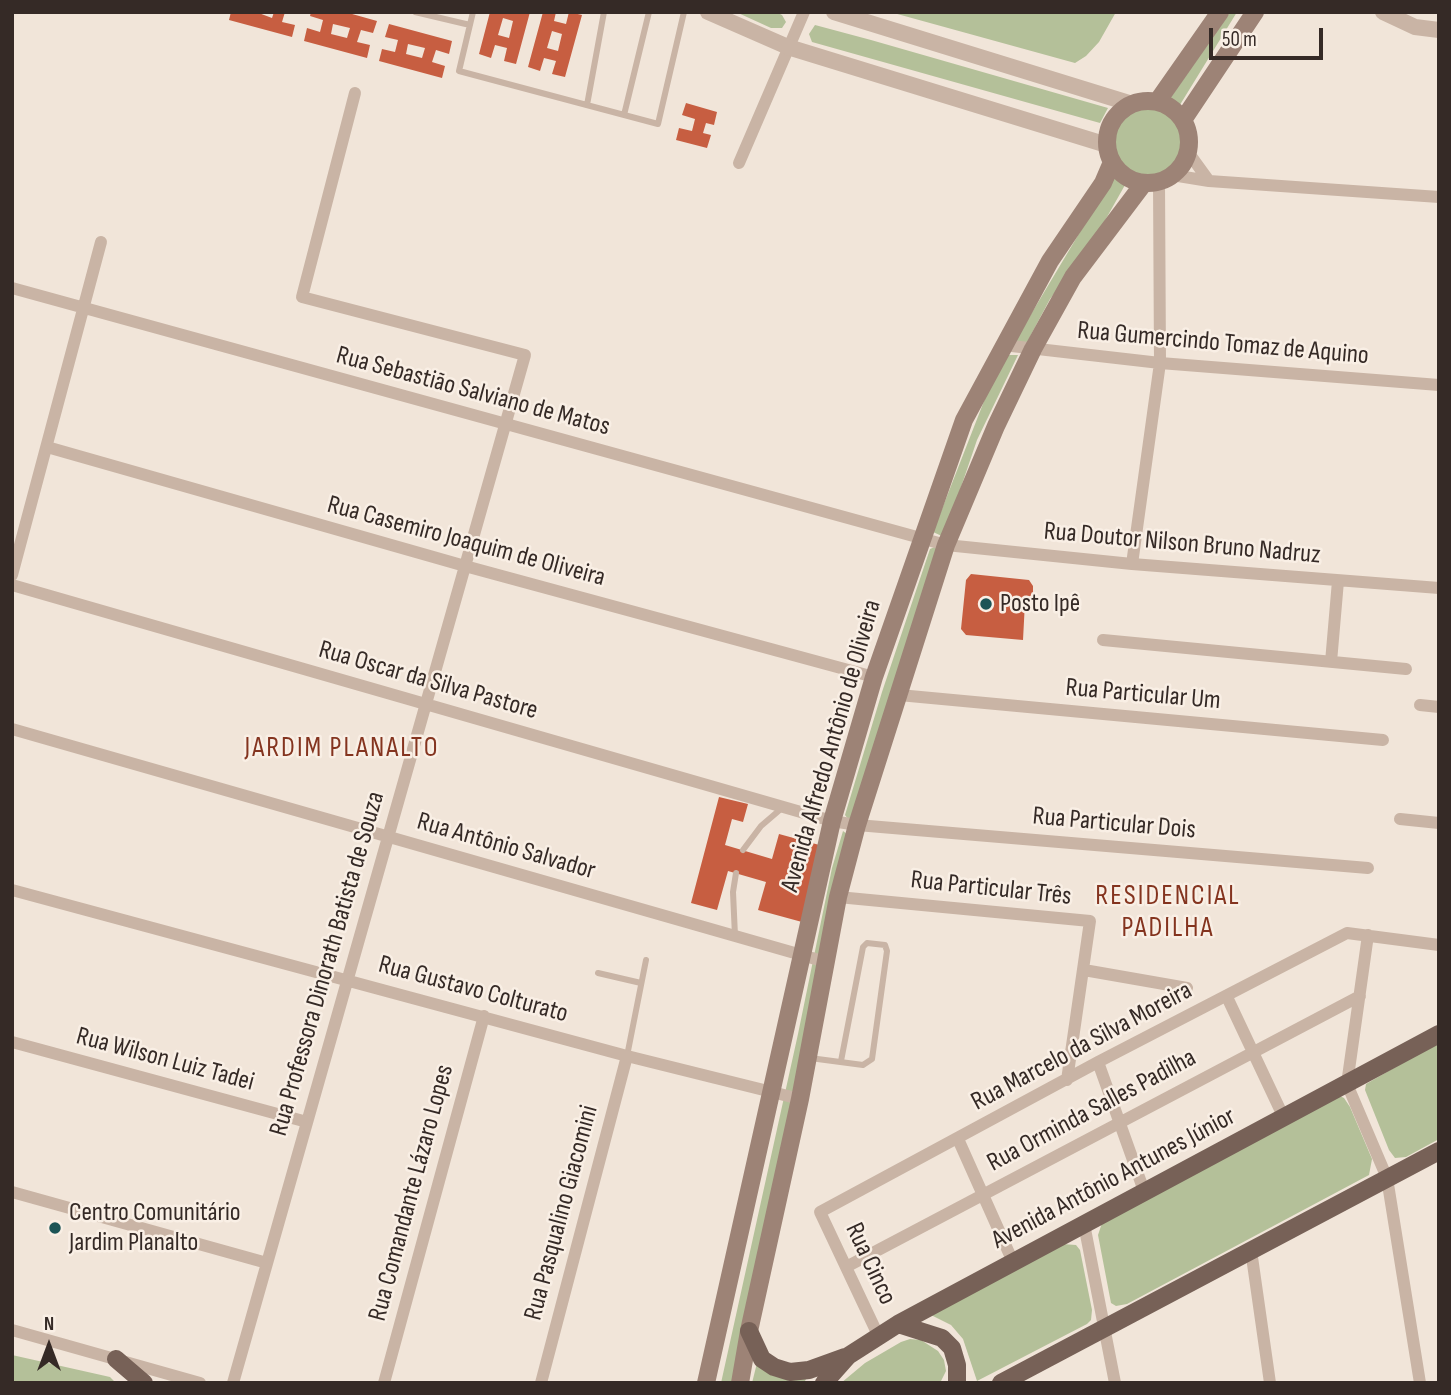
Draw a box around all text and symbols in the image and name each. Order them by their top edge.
scale bar [1213,14,1327,58]
text: 50 m [1222,27,1257,52]
street label: Rua Gumercindo Tomaz de Aquino [1076,316,1370,372]
street label: Rua Sebastião Salviano de Matos [333,340,613,444]
street label: Rua Casemiro Joaquim de Oliveira [324,490,608,594]
street label: Rua Doutor Nilson Bruno Nadruz [1042,516,1322,572]
place label: Posto Ipê [1000,588,1080,620]
street label: Avenida Alfredo Antônio de Oliveira [775,596,889,896]
marker: Posto Ipê [978,596,994,612]
street label: Rua Oscar da Silva Pastore [315,635,541,727]
street label: Rua Particular Um [1064,673,1222,717]
district label: JARDIM PLANALTO [246,732,438,766]
street label: Rua Professora Dinorath Batista de Souza [264,788,392,1140]
street label: Rua Particular Dois [1031,801,1197,847]
street label: Rua Antônio Salvador [413,807,599,887]
street label: Rua Particular Três [909,865,1073,913]
district label: RESIDENCIAL PADILHA [1097,880,1239,946]
street label: Rua Gustavo Colturato [375,950,571,1030]
street label: Rua Marcelo da Silva Moreira [966,976,1198,1118]
street label: Rua Wilson Luiz Tadei [73,1021,257,1099]
street label: Rua Orminda Salles Padilha [982,1043,1202,1179]
street label: Rua Comandante Lázaro Lopes [363,1061,461,1325]
street label: Avenida Antônio Antunes Júnior [987,1101,1241,1257]
street label: Rua Pasqualino Giacomini [518,1102,606,1324]
place label: Centro Comunitário Jardim Planalto [69,1197,241,1258]
street label: Rua Cinco [838,1218,902,1310]
marker: Centro Comunitário Jardim Planalto [47,1220,63,1236]
north arrow [14,1311,84,1381]
text: N [44,1313,54,1336]

